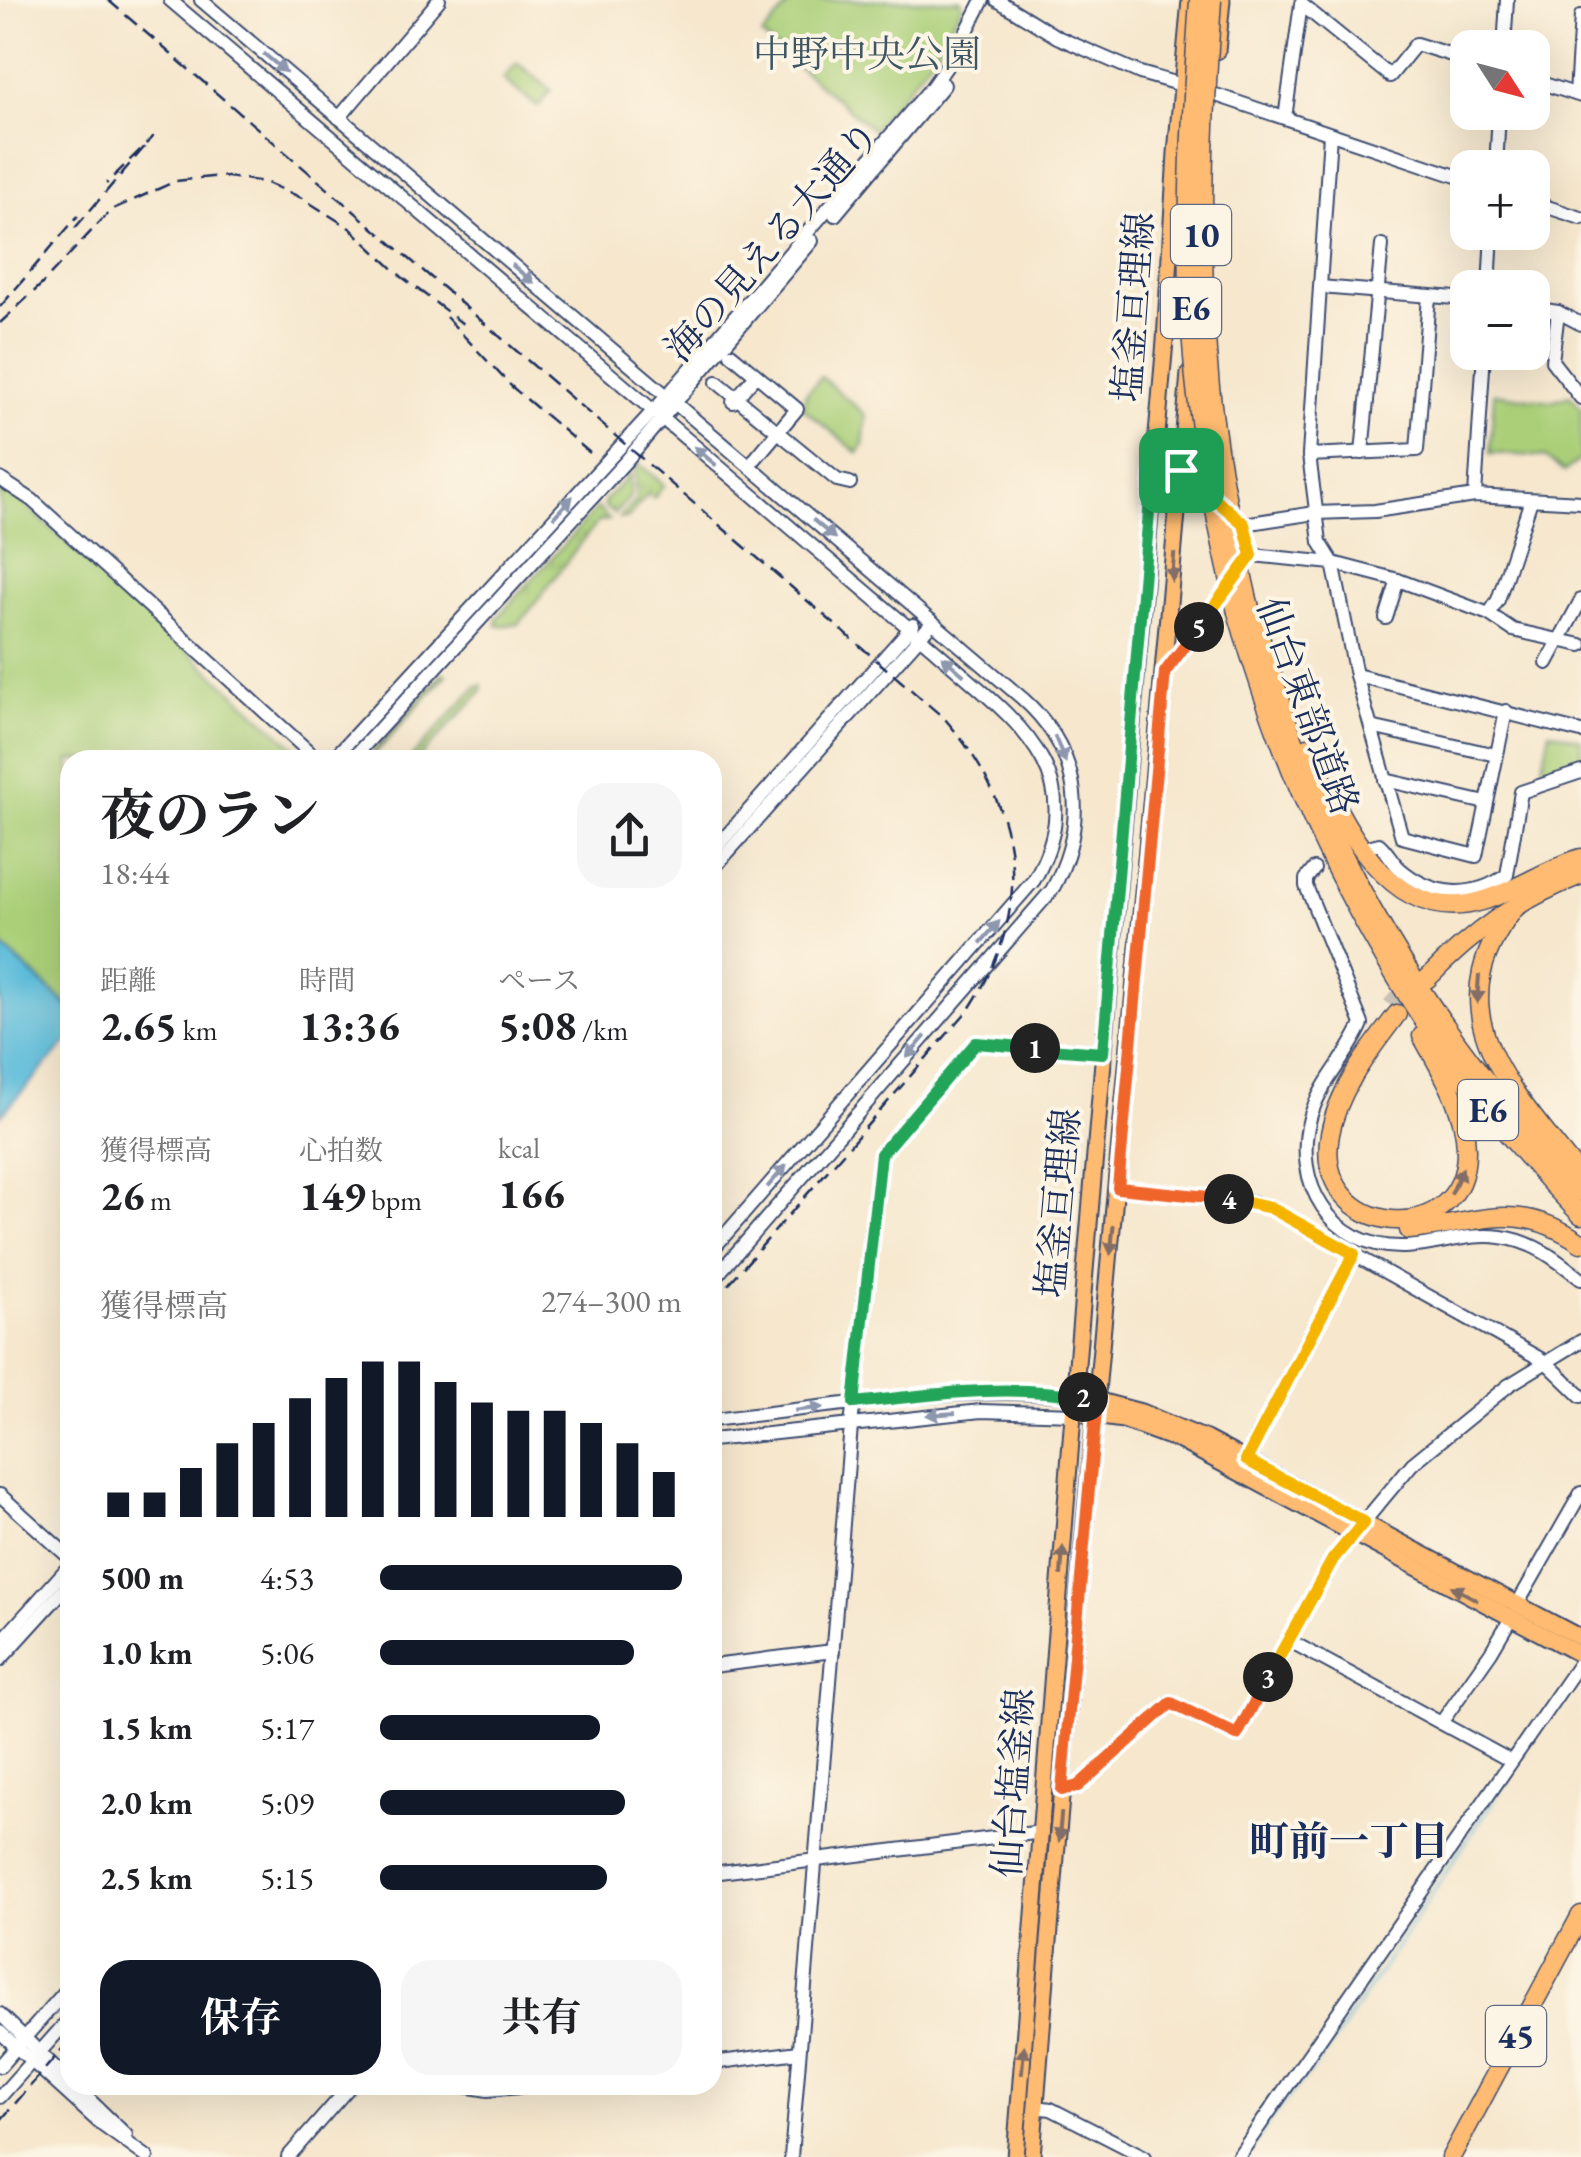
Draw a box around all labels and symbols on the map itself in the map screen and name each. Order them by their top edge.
park label: 中野中央公園 [753,29,981,78]
north arrow [1450,30,1550,130]
one-way arrow [262,52,287,74]
street label: 海の見える大通り [653,110,890,371]
road number: 10 [1171,205,1231,265]
street label: 塩釜亘理線 [1101,210,1164,403]
one-way arrow [510,262,535,284]
road number: E6 [1161,278,1221,338]
pin [1139,428,1224,513]
one-way arrow [693,446,718,468]
one-way arrow [551,496,574,520]
one-way arrow [811,518,836,540]
one-way arrow [1165,552,1181,584]
street label: 仙台東部道路 [1246,590,1370,821]
pin: 5 [1174,602,1224,652]
one-way arrow [941,656,966,678]
one-way arrow [1052,734,1068,764]
one-way arrow [979,919,1001,944]
one-way arrow [1470,974,1486,1006]
pin: 1 [1010,1023,1060,1073]
one-way arrow [906,1035,928,1060]
road number: E6 [1458,1080,1518,1140]
street label: 塩釜亘理線 [1025,1106,1090,1300]
one-way arrow [765,1164,787,1189]
one-way arrow [1449,1166,1465,1196]
pin: 4 [1204,1174,1254,1224]
one-way arrow [1104,1224,1120,1256]
pin: 2 [1058,1372,1108,1422]
one-way arrow [794,1401,826,1417]
one-way arrow [925,1406,957,1422]
one-way arrow [1055,1545,1071,1577]
one-way arrow [1450,1584,1478,1602]
pin: 3 [1243,1652,1293,1702]
street label: 仙台塩釜線 [981,1686,1044,1879]
one-way arrow [1051,1812,1067,1844]
district label: 町前一丁目 [1249,1815,1449,1867]
road number: 45 [1486,2006,1546,2066]
one-way arrow [1015,2043,1031,2075]

